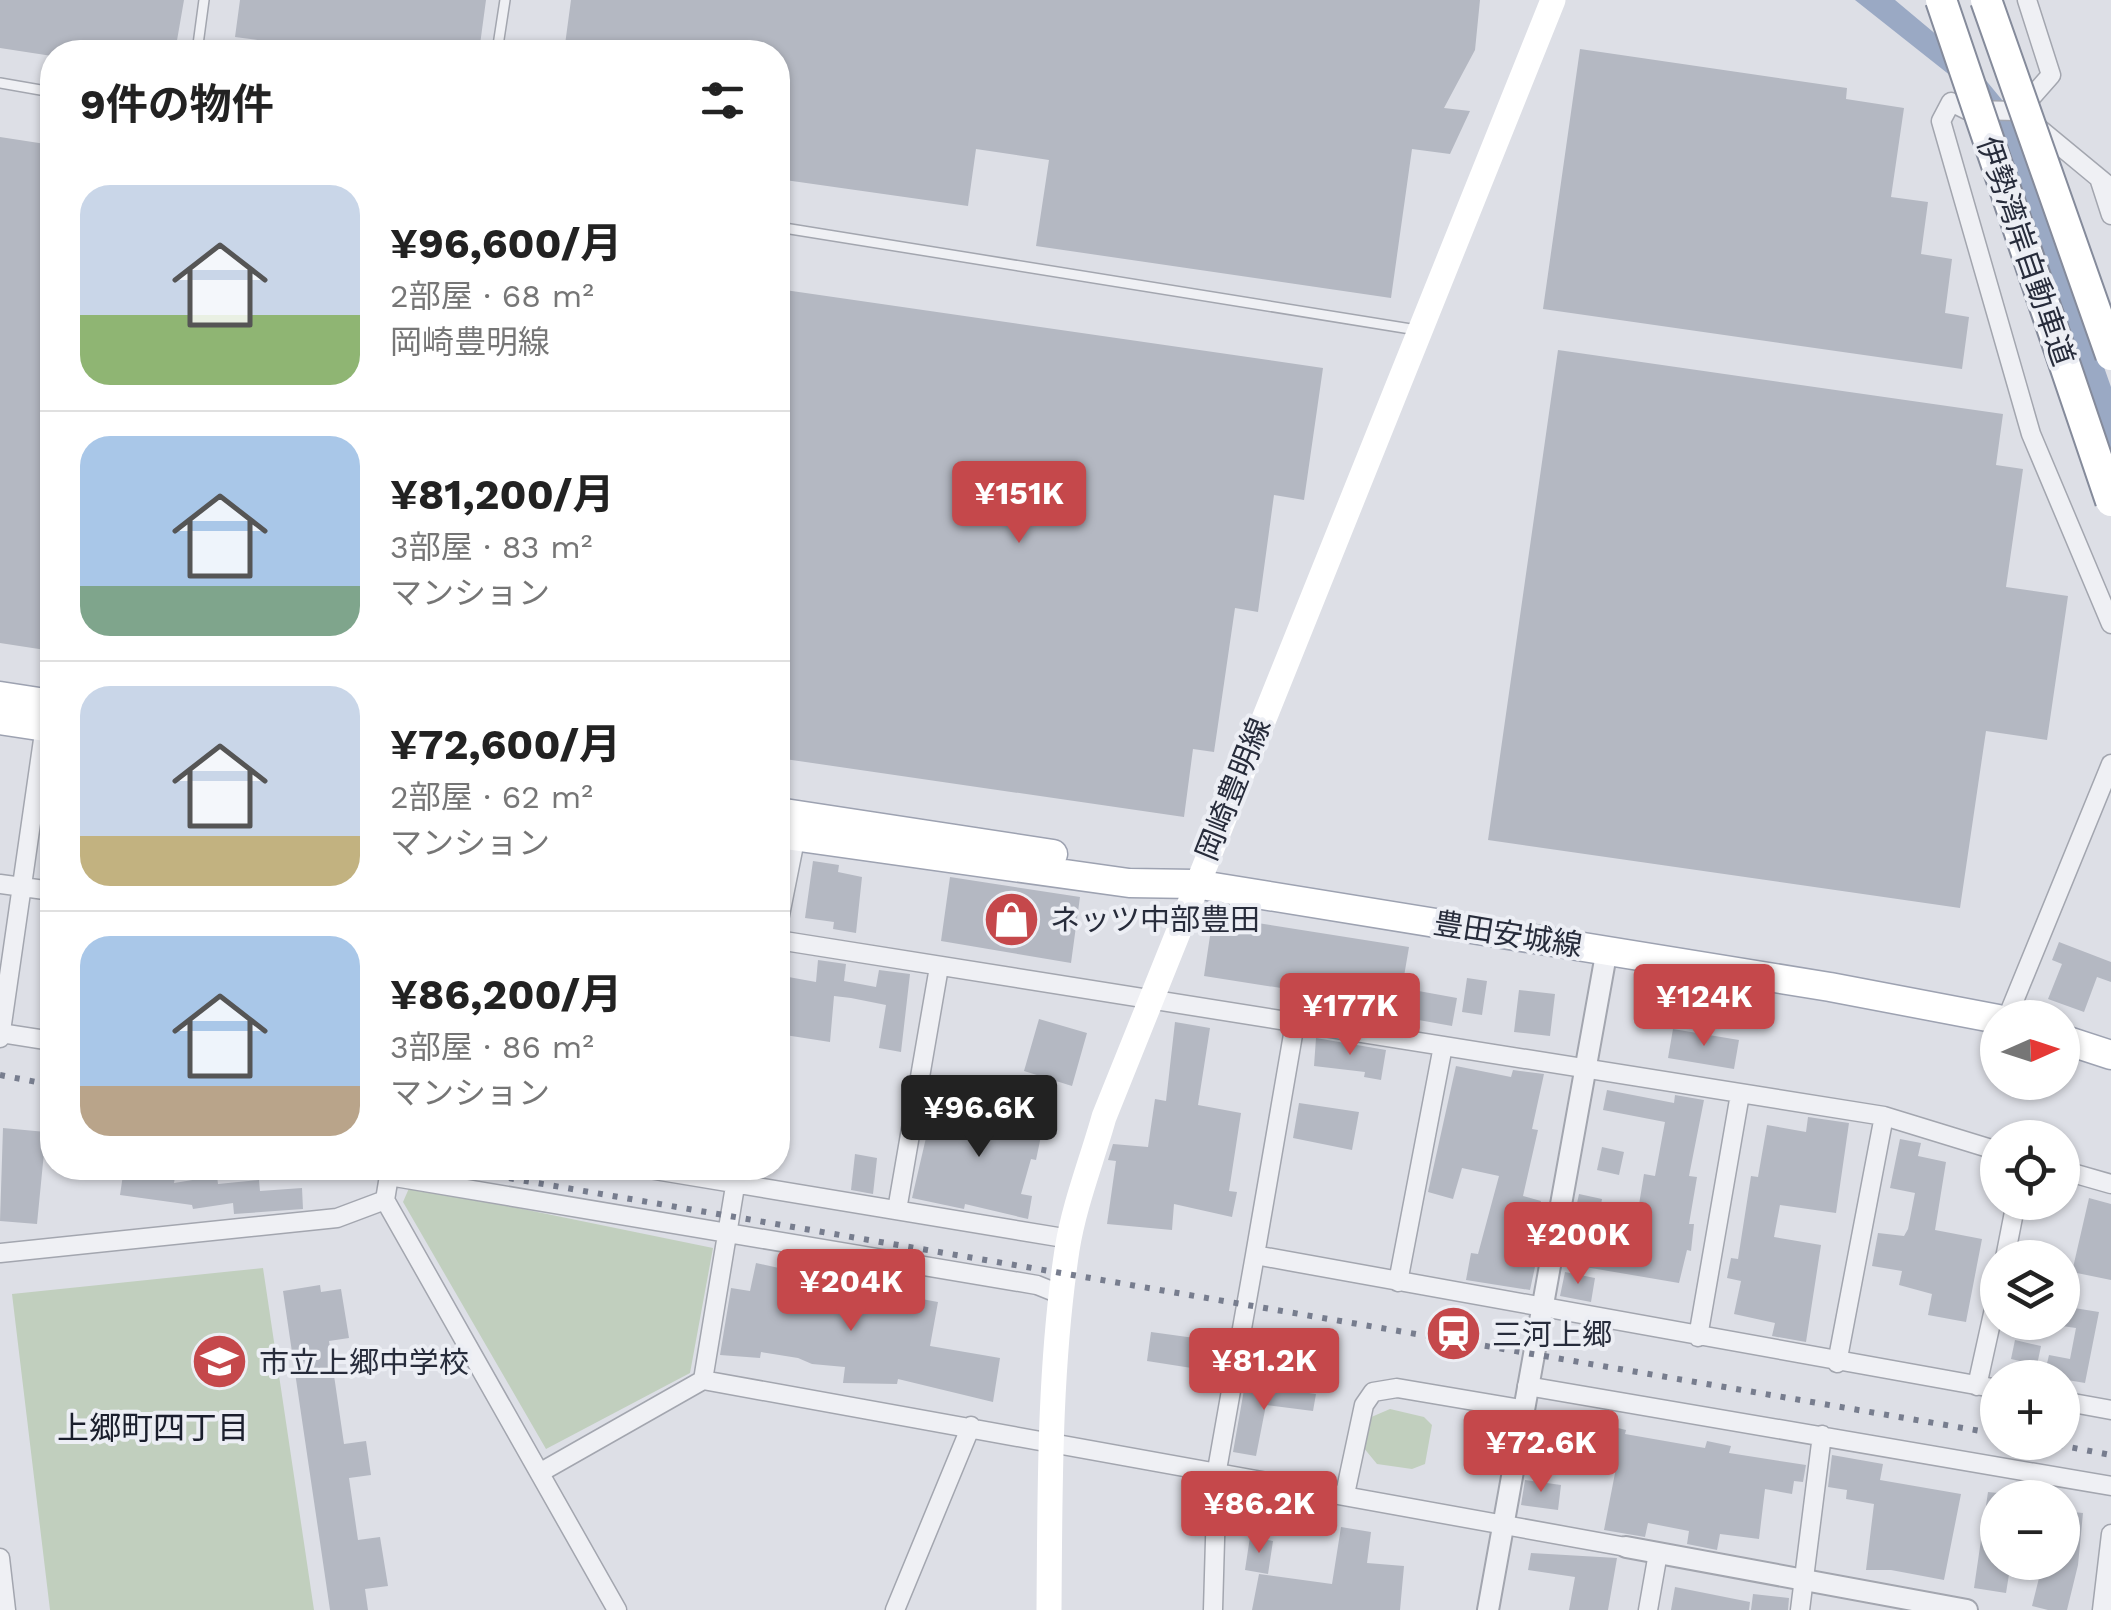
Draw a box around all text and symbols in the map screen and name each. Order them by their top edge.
icon: filters [695,73,750,128]
text: 9件の物件 [80,80,274,129]
street label: 伊勢湾岸自動車道 [1970,132,2082,370]
text: ¥96,600/月 [390,219,622,268]
icon: home [160,225,280,345]
text: 2部屋 · 68 m² [390,277,594,315]
text: 岡崎豊明線 [390,323,550,361]
pin: ¥151K [949,461,1089,546]
text: ¥81,200/月 [390,470,614,519]
text: ¥151K [974,474,1064,512]
icon: home [160,476,280,596]
text: 3部屋 · 83 m² [390,528,593,566]
text: マンション [390,574,550,612]
street label: 岡崎豊明線 [1189,713,1277,865]
text: ¥72,600/月 [390,720,621,769]
icon: home [160,726,280,846]
text: 2部屋 · 62 m² [390,778,593,816]
text: マンション [390,824,550,862]
shop icon: ネッツ中部豊田 [981,889,1041,949]
place label: ネッツ中部豊田 [1050,902,1260,937]
street label: 豊田安城線 [1431,905,1585,963]
pin: ¥124K [1634,964,1774,1049]
text: ¥86,200/月 [390,970,622,1019]
pin: ¥177K [1280,973,1420,1058]
icon: home [160,976,280,1096]
text: ¥124K [1656,977,1752,1015]
text: ¥177K [1302,986,1398,1024]
north arrow [1980,1000,2080,1100]
map controls [1980,1000,2080,1580]
text: 3部屋 · 86 m² [390,1028,594,1066]
text: マンション [390,1074,550,1112]
pin: ¥96.6K [898,1075,1060,1160]
text: ¥96.6K [923,1088,1035,1126]
button: locate [1980,1120,2080,1220]
pin: ¥200K [1508,1202,1648,1287]
text: ¥200K [1526,1215,1630,1253]
button: layers [1980,1240,2080,1340]
pin: ¥204K [781,1249,921,1334]
text: ¥204K [799,1262,903,1300]
station icon: 三河上郷 [1423,1304,1483,1364]
place label: 三河上郷 [1492,1317,1612,1352]
pin: ¥81.2K [1183,1328,1345,1413]
school or university icon: 市立上郷中学校 [190,1332,250,1392]
text: ¥81.2K [1211,1341,1317,1379]
place label: 市立上郷中学校 [259,1345,469,1380]
button: + [1980,1360,2080,1460]
district label: 上郷町四丁目 [57,1409,249,1447]
pin: ¥72.6K [1460,1410,1622,1495]
text: ¥72.6K [1486,1423,1596,1461]
pin: ¥86.2K [1178,1471,1340,1556]
button: − [1980,1480,2080,1580]
text: ¥86.2K [1203,1484,1315,1522]

